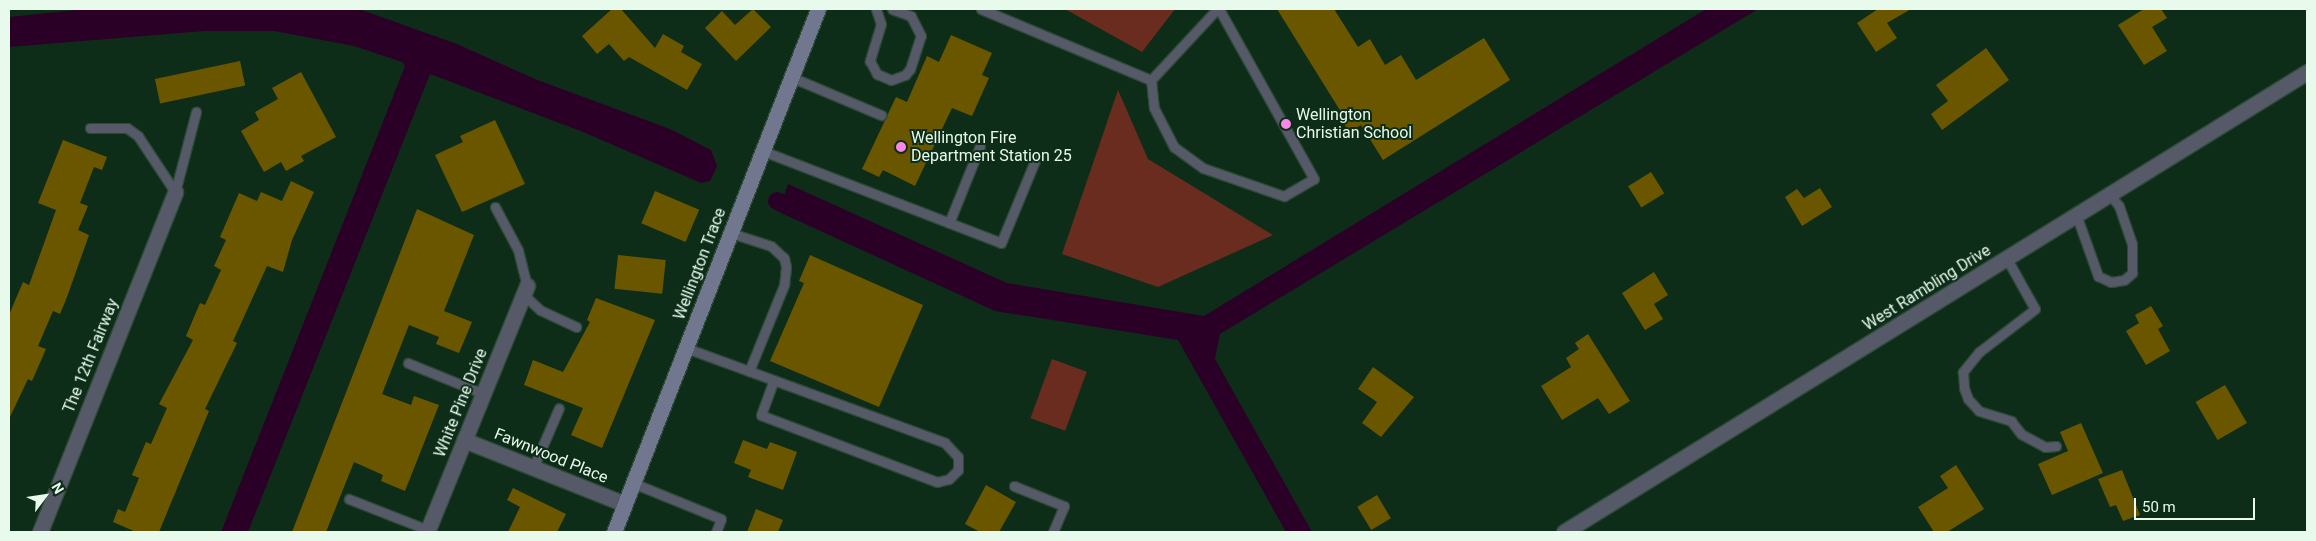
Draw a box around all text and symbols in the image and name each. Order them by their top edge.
place label: Wellington Christian School [1296,105,1412,143]
marker: Wellington Christian School [1280,118,1292,130]
place label: Wellington Fire Department Station 25 [911,128,1072,166]
marker: Wellington Fire Department Station 25 [895,141,907,153]
street label: Wellington Trace [670,205,730,323]
street label: West Rambling Drive [1860,241,1994,335]
street label: The 12th Fairway [59,296,123,416]
street label: White Pine Drive [430,346,492,460]
street label: Fawnwood Place [491,424,611,488]
north arrow [20,471,70,521]
text: N [48,480,67,497]
scale bar [2136,488,2257,520]
text: 50 m [2142,498,2176,516]

